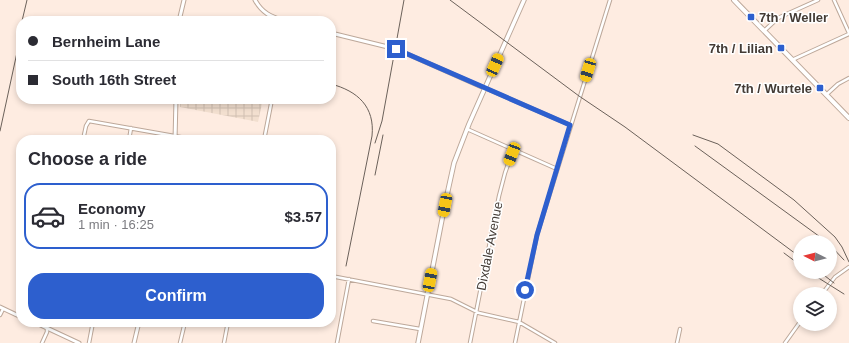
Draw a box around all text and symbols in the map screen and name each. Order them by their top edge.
place label: 7th / Weller [759,10,828,25]
marker: 7th / Weller [746,12,756,22]
text: Bernheim Lane [52,33,160,50]
route end [387,40,405,58]
place label: 7th / Lilian [709,41,773,56]
marker: 7th / Lilian [776,43,786,53]
car [485,52,505,78]
car [579,57,597,83]
text: South 16th Street [52,71,176,88]
place label: 7th / Wurtele [734,81,812,96]
marker: 7th / Wurtele [815,83,825,93]
car [502,141,522,167]
text: Choose a ride [28,149,147,169]
car [437,192,453,218]
icon: car [30,198,66,234]
text: Economy [78,200,146,217]
street label: Dixdale Avenue [474,200,505,292]
text: $3.57 [284,208,322,225]
text: 1 min · 16:25 [78,217,154,232]
north arrow [793,235,837,279]
map controls [793,235,837,331]
car [422,267,438,293]
button: Confirm [28,273,324,319]
route start [516,281,534,299]
button: layers [793,287,837,331]

